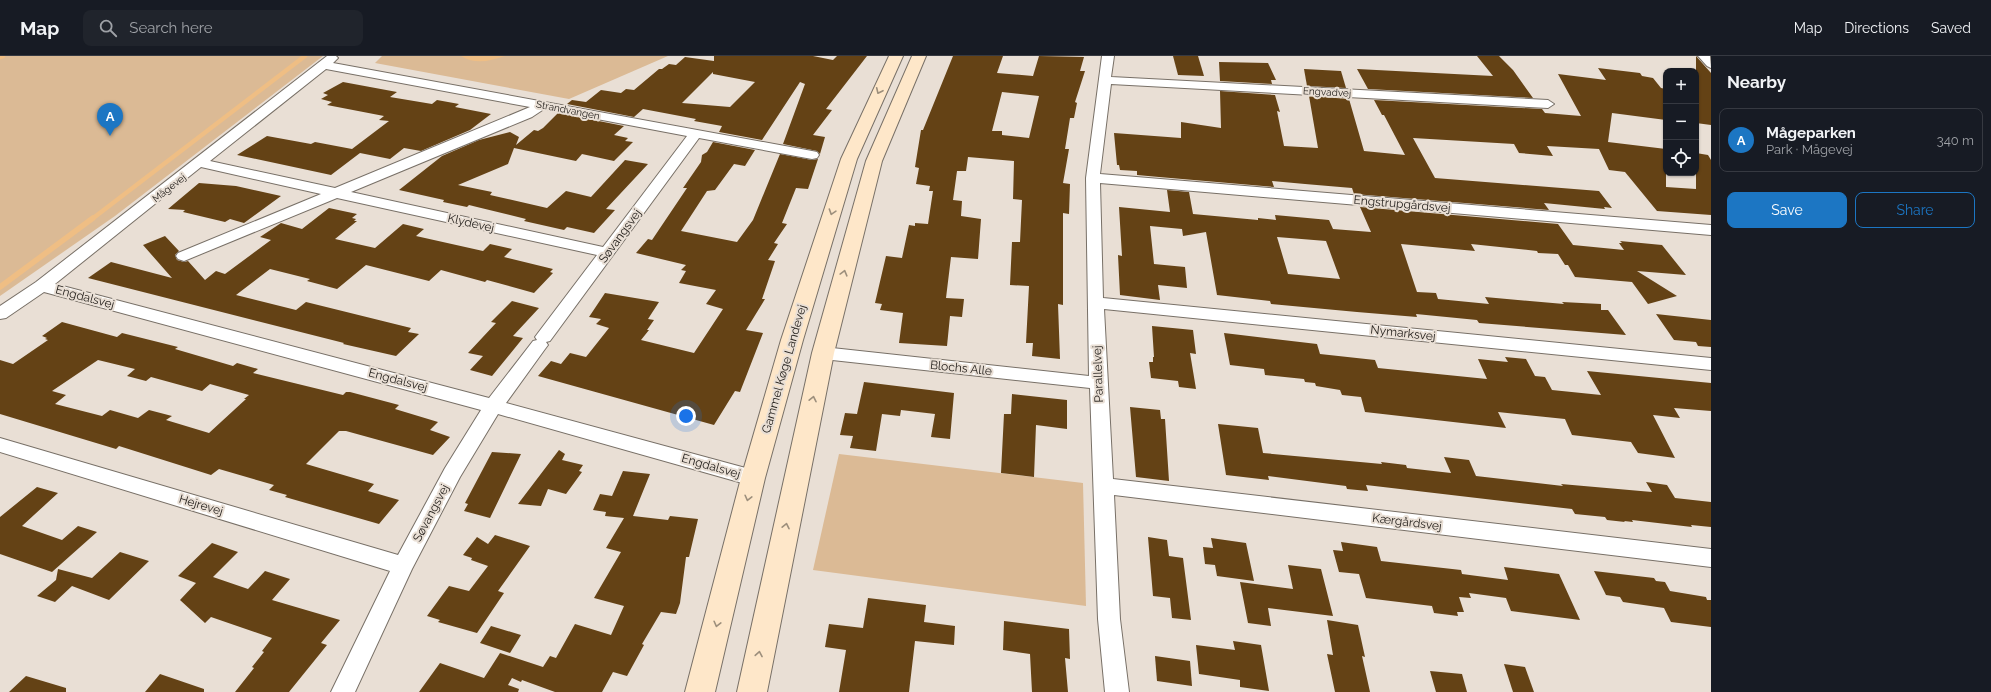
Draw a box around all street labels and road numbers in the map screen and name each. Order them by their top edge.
street label: Engvadvej [1303,85,1351,99]
street label: Strandvangen [535,98,601,122]
street label: Mågevej [150,172,188,204]
street label: Engstrupgårdsvej [1353,193,1451,215]
street label: Søvangsvej [596,206,644,266]
street label: Klydevej [446,211,496,235]
street label: Engdalsvej [54,282,116,312]
street label: Gammel Køge Landevej [759,303,809,435]
street label: Nymarksvej [1370,323,1436,343]
street label: Parallelvej [1090,345,1106,403]
street label: Blochs Alle [929,358,993,378]
street label: Engdalsvej [367,365,429,395]
street label: Engdalsvej [680,451,742,481]
street label: Søvangsvej [410,482,452,544]
street label: Hejrevej [177,492,225,518]
street label: Kærgårdsvej [1371,511,1443,533]

